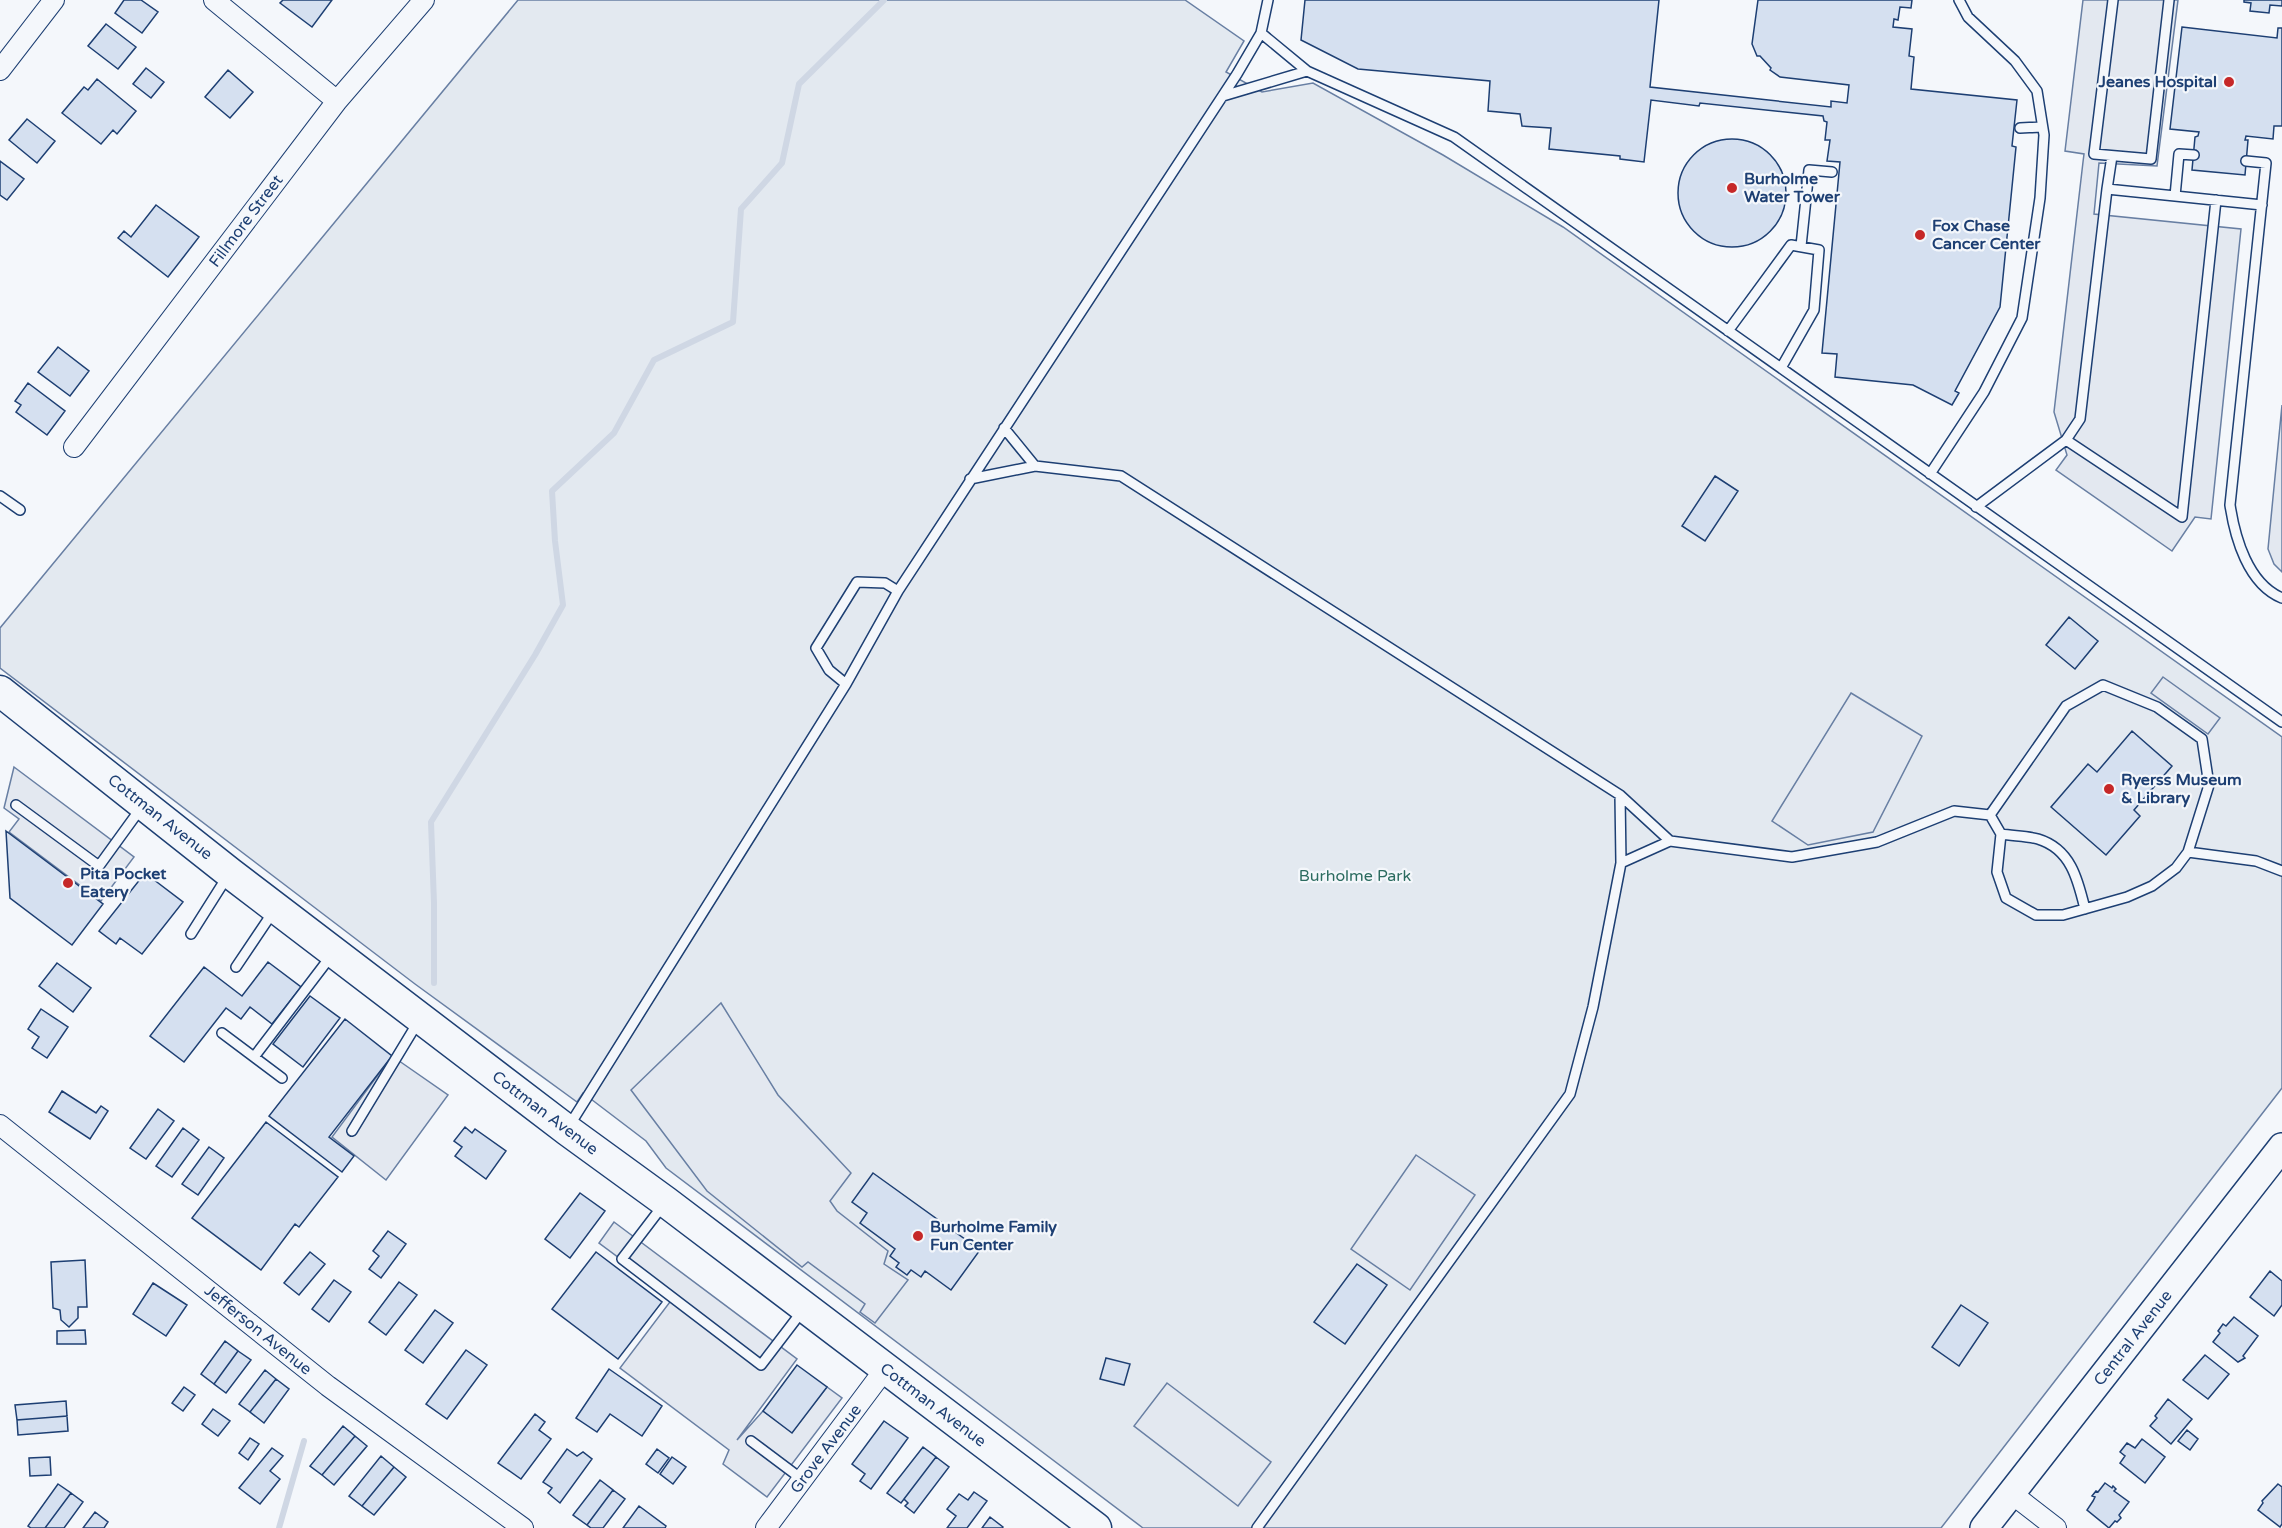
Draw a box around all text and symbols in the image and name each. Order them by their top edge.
place label: Jeanes Hospital [2097,72,2217,92]
marker: Jeanes Hospital [2222,75,2236,89]
place label: Burholme Water Tower [1744,169,1841,207]
street label: Fillmore Street [205,171,287,271]
marker: Burholme Water Tower [1725,181,1739,195]
place label: Fox Chase Cancer Center [1932,216,2041,254]
marker: Fox Chase Cancer Center [1913,228,1927,242]
street label: Cottman Avenue [104,770,216,864]
place label: Ryerss Museum & Library [2121,770,2242,808]
marker: Ryerss Museum & Library [2102,782,2116,796]
place label: Pita Pocket Eatery [80,864,167,902]
park label: Burholme Park [1299,866,1411,886]
marker: Pita Pocket Eatery [61,876,75,890]
street label: Cottman Avenue [488,1067,602,1159]
place label: Burholme Family Fun Center [930,1217,1057,1255]
marker: Burholme Family Fun Center [911,1229,925,1243]
street label: Jefferson Avenue [200,1281,316,1379]
street label: Central Avenue [2089,1286,2177,1390]
street label: Cottman Avenue [876,1359,990,1451]
street label: Grove Avenue [786,1400,866,1498]

